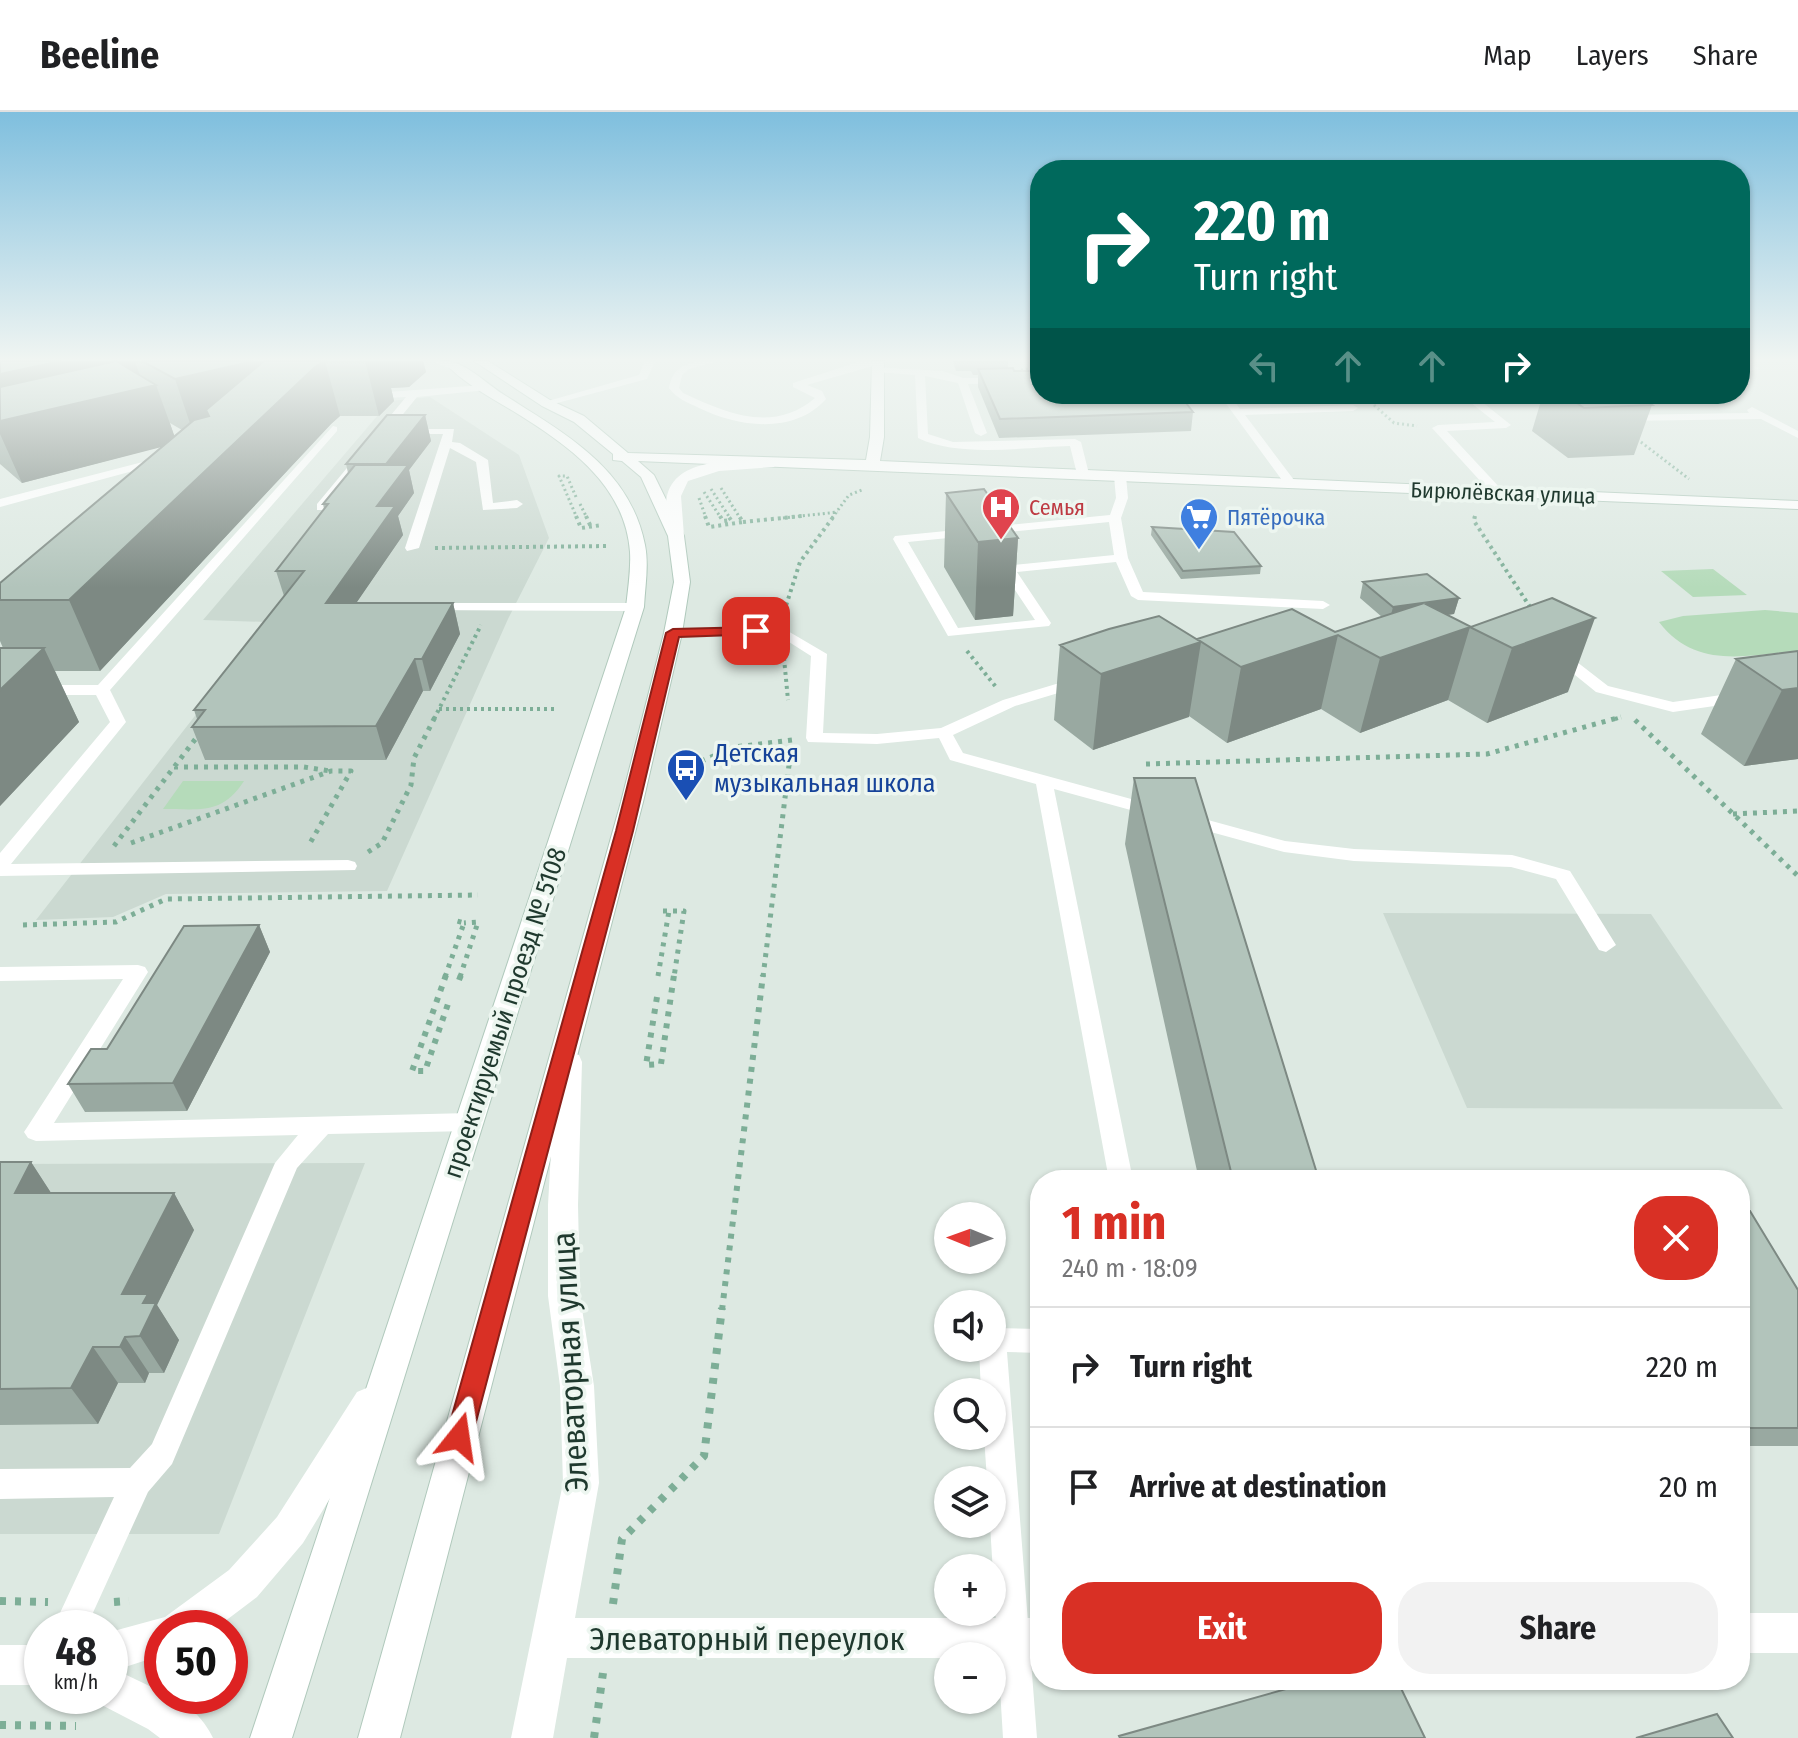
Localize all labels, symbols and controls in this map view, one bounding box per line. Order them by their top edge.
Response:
text: Beeline [40,32,159,78]
text: Map [1483,39,1532,72]
text: Layers [1576,39,1649,72]
text: Share [1693,39,1758,72]
text: 220 m [1194,188,1331,255]
icon: right [1062,192,1166,296]
text: Turn right [1194,256,1337,300]
icon: left [1242,344,1286,388]
icon: ahead [1326,344,1370,388]
icon: ahead [1410,344,1454,388]
icon: right [1494,344,1538,388]
street label: Бирюлёвская улица [1410,476,1596,510]
hospital icon: Семья [980,486,1022,541]
place label: Семья [1029,494,1085,521]
supermarket icon: Пятёрочка [1178,496,1220,551]
place label: Пятёрочка [1227,504,1325,531]
pin [722,597,790,665]
icon: arrive [734,609,778,653]
place label: Детская музыкальная школа [713,738,936,799]
bus stop icon: Детская музыкальная школа [665,747,707,802]
street label: проектируемый проезд № 5108 [437,844,573,1182]
text: 1 min [1062,1194,1167,1252]
button: close [1634,1196,1718,1280]
north arrow [934,1202,1006,1274]
map controls [934,1202,1006,1714]
street label: Элеваторная улица [544,1231,596,1493]
text: 240 m · 18:09 [1062,1253,1198,1284]
button: sound [934,1290,1006,1362]
icon: right [1062,1345,1106,1389]
text: Turn right [1130,1349,1252,1385]
text: 220 m [1646,1349,1718,1385]
button: search [934,1378,1006,1450]
position arrow [417,1395,501,1479]
icon: arrive [1062,1465,1106,1509]
button: layers [934,1466,1006,1538]
text: Arrive at destination [1130,1469,1387,1505]
text: 20 m [1659,1469,1718,1505]
button: + [934,1554,1006,1626]
button: Exit [1062,1582,1382,1674]
button: Share [1398,1582,1718,1674]
speed limit sign: 50 [144,1610,248,1714]
street label: Элеваторный переулок [589,1620,905,1658]
text: 48 [55,1628,97,1676]
button: − [934,1642,1006,1714]
text: km/h [54,1670,98,1694]

